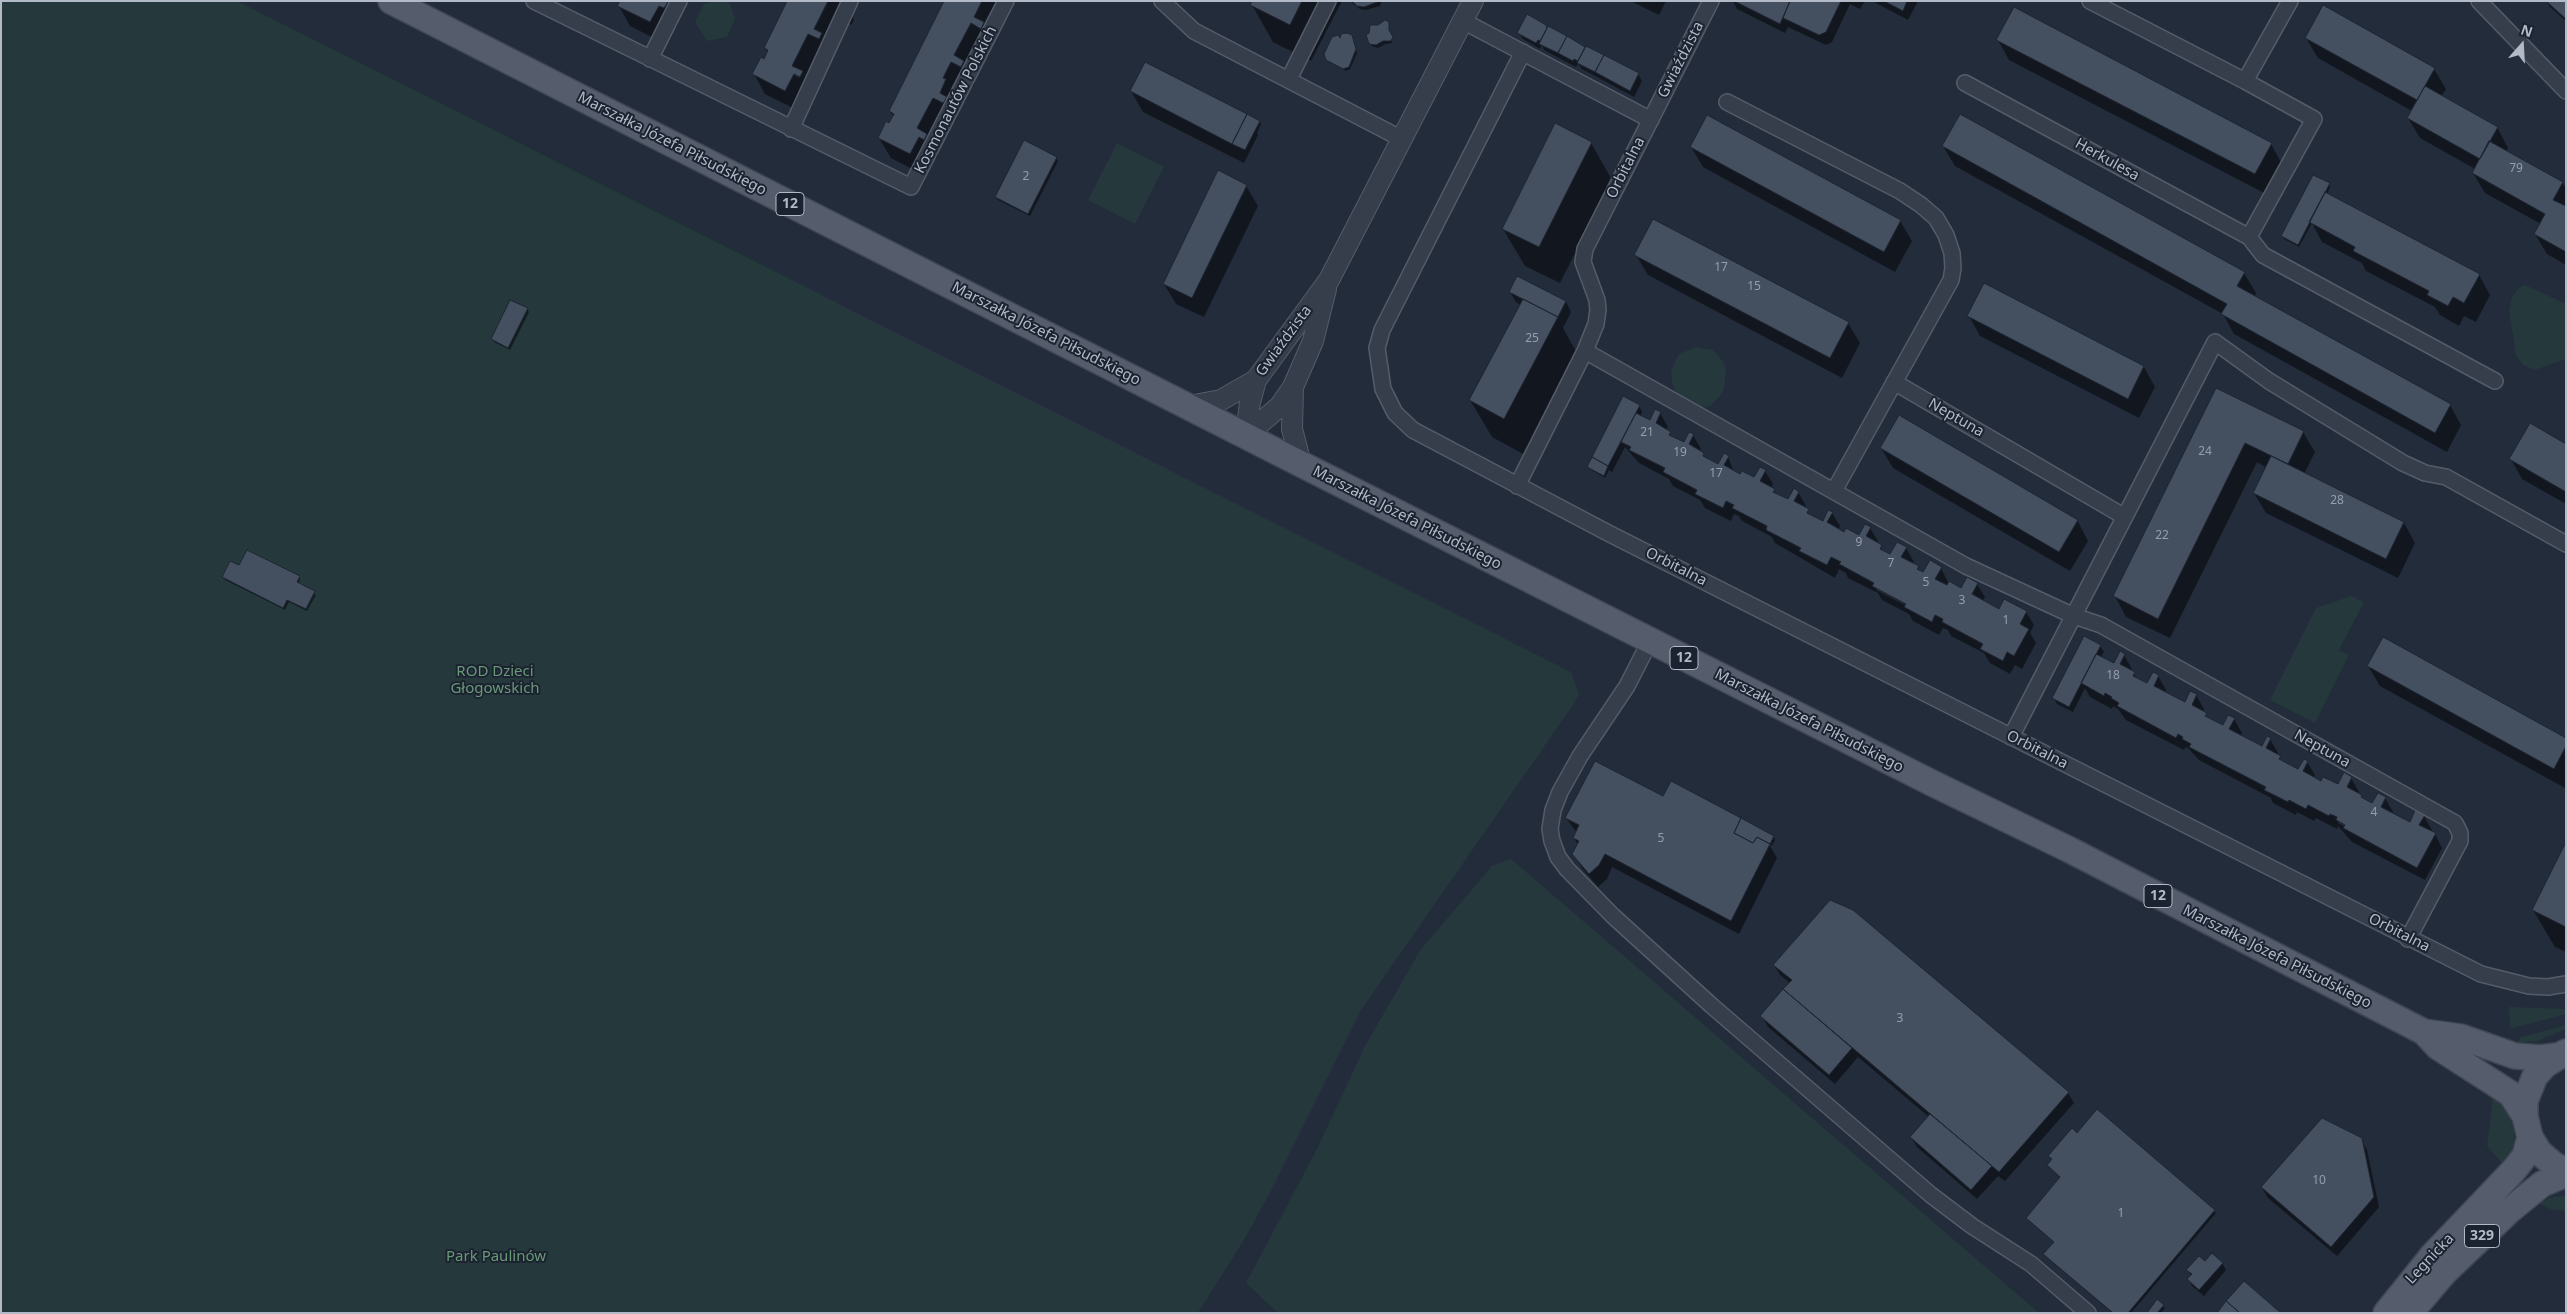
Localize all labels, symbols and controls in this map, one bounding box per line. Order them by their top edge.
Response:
street label: Gwiaździsta [1654,19,1708,101]
north arrow [2497,20,2547,70]
text: N [2519,20,2536,41]
street label: Kosmonautów Polskich [911,23,1001,177]
street label: Marszałka Józefa Piłsudskiego [575,88,769,200]
street label: Orbitalna [1603,134,1649,202]
street label: Herkulesa [2072,135,2142,185]
house number: 79 [2509,162,2523,176]
house number: 2 [1023,170,1029,184]
road number: 12 [776,192,804,215]
house number: 17 [1714,261,1728,275]
street label: Marszałka Józefa Piłsudskiego [949,278,1143,390]
house number: 15 [1747,280,1761,294]
street label: Gwiaździsta [1252,302,1316,380]
house number: 25 [1525,332,1539,346]
street label: Neptuna [1925,395,1987,441]
house number: 21 [1640,426,1654,440]
house number: 24 [2198,445,2212,459]
house number: 19 [1673,446,1687,460]
street label: Marszałka Józefa Piłsudskiego [1310,462,1504,574]
house number: 17 [1709,467,1723,481]
house number: 28 [2330,494,2344,508]
house number: 22 [2155,529,2169,543]
house number: 9 [1856,536,1862,550]
street label: Orbitalna [1642,544,1710,590]
house number: 7 [1888,557,1894,571]
house number: 5 [1923,576,1929,590]
house number: 3 [1959,594,1965,608]
house number: 1 [2003,614,2009,628]
road number: 12 [1670,646,1698,670]
park label: ROD Dzieci Głogowskich [450,663,540,698]
street label: Marszałka Józefa Piłsudskiego [1712,665,1906,777]
house number: 18 [2106,669,2120,683]
street label: Neptuna [2291,726,2353,772]
street label: Orbitalna [2003,727,2071,773]
house number: 4 [2371,806,2377,820]
house number: 5 [1658,832,1664,846]
road number: 12 [2144,884,2172,908]
street label: Marszałka Józefa Piłsudskiego [2180,901,2374,1013]
street label: Orbitalna [2365,910,2433,956]
house number: 3 [1897,1012,1903,1026]
house number: 10 [2312,1174,2326,1188]
house number: 1 [2118,1207,2124,1221]
road number: 329 [2464,1224,2500,1248]
street label: Legnicka [2402,1230,2458,1288]
park label: Park Paulinów [446,1248,546,1266]

